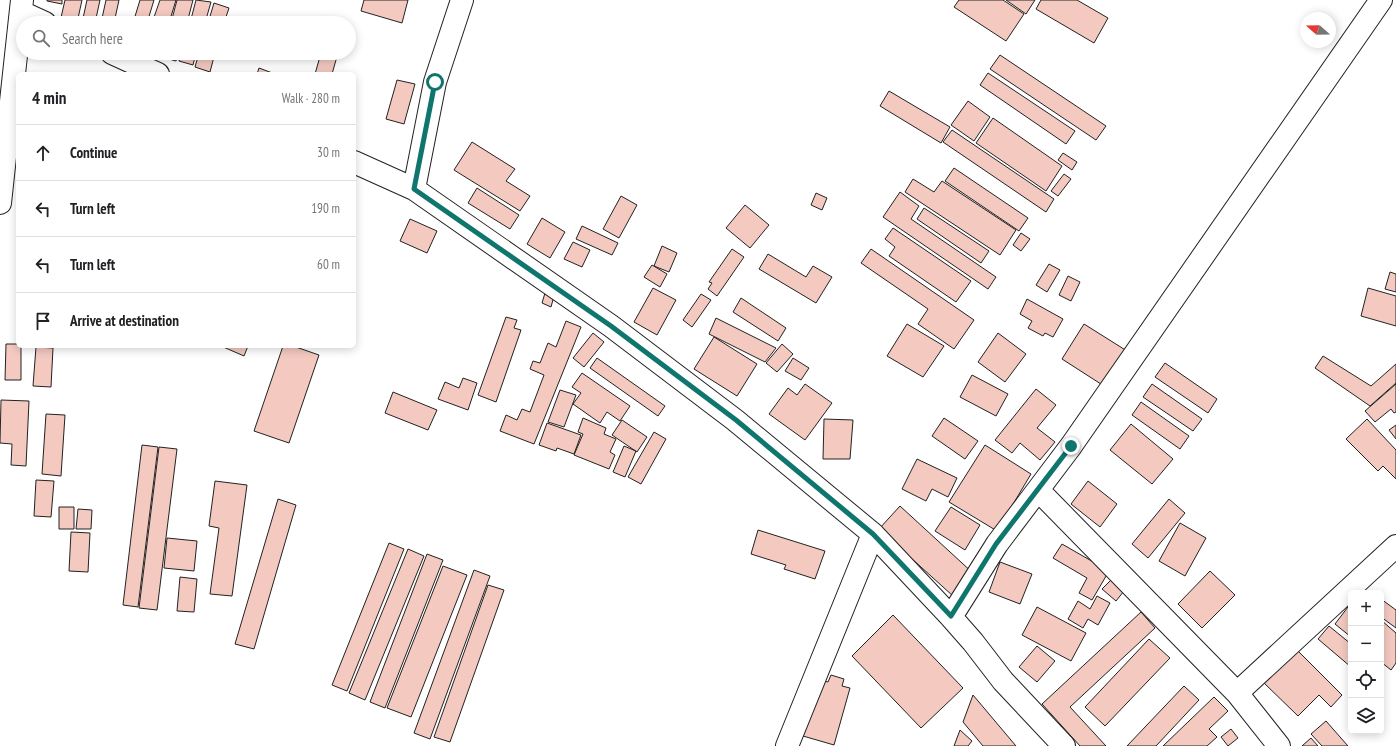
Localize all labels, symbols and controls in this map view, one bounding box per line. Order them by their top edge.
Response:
north arrow [1300,12,1336,48]
search box [16,16,356,60]
icon: search [30,27,52,49]
text: Search here [62,29,123,48]
route start [426,73,444,91]
text: 4 min [32,87,66,109]
text: Walk · 280 m [282,90,340,107]
icon: ahead [32,142,54,164]
text: Continue [70,143,117,162]
text: 30 m [317,144,340,161]
icon: left [32,198,54,220]
text: Turn left [70,199,115,218]
text: 190 m [311,200,340,217]
icon: left [32,254,54,276]
text: Turn left [70,255,115,274]
text: 60 m [317,256,340,273]
icon: arrive [32,310,54,332]
text: Arrive at destination [70,311,179,330]
route end [1062,437,1080,455]
map controls [1348,590,1384,734]
button: + [1348,590,1384,626]
button: − [1348,626,1384,662]
button: locate [1348,662,1384,698]
button: layers [1348,698,1384,734]

